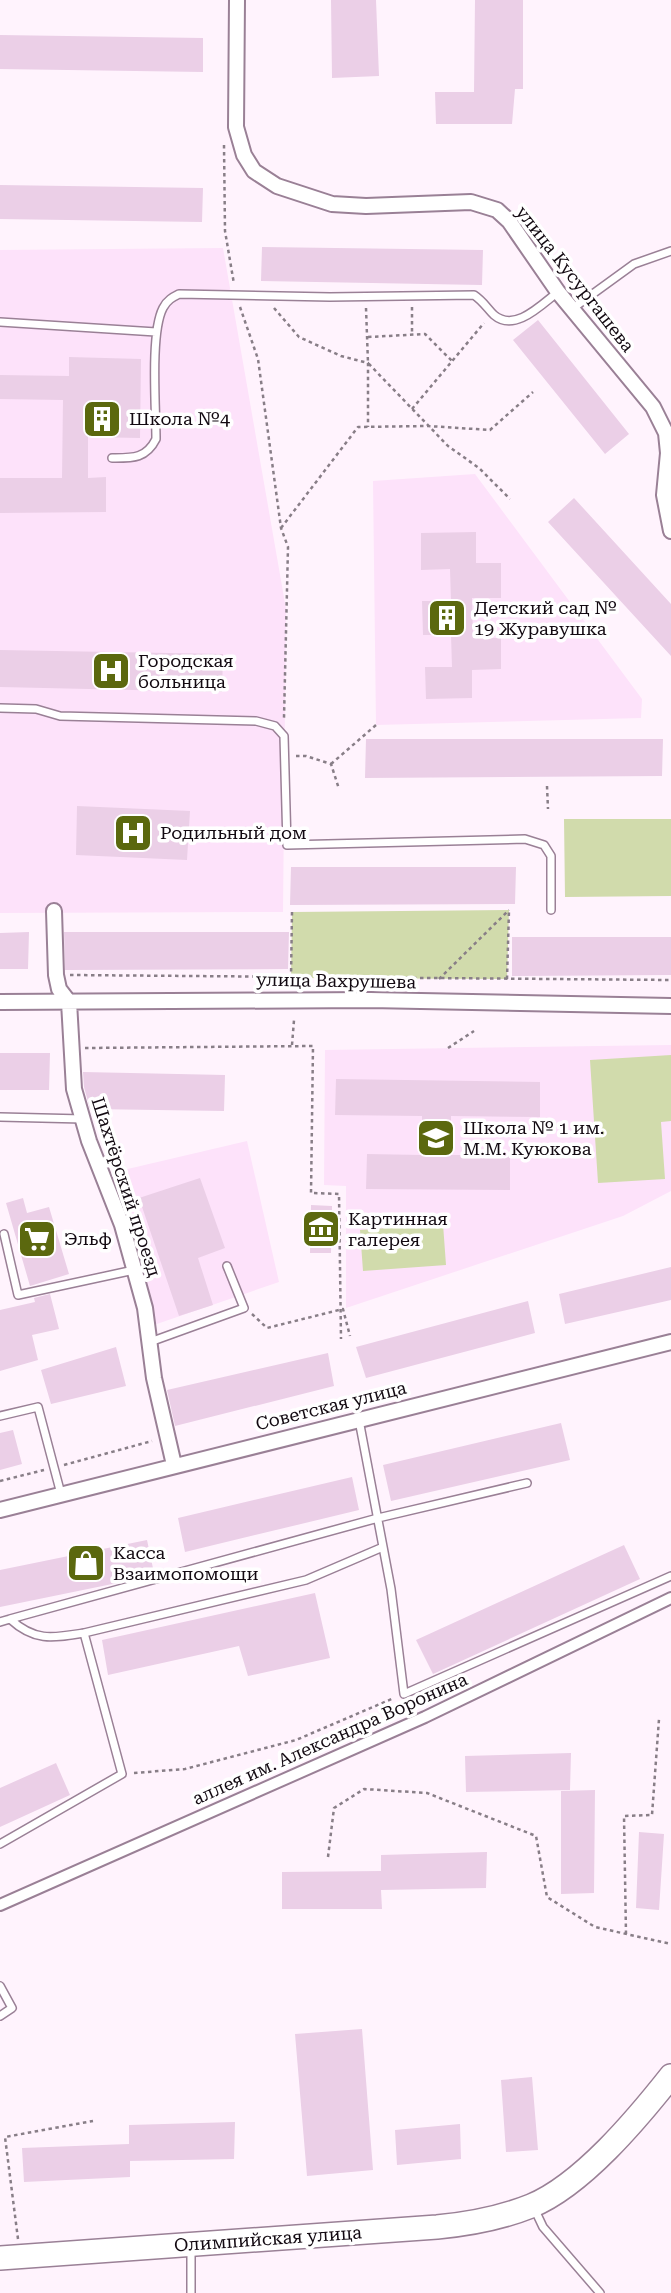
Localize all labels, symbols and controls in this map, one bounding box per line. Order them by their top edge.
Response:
street label: улица Кусургашева [512,202,639,356]
building icon: Школа №4 [81,398,123,440]
place label: Школа №4 [129,408,230,429]
building icon: Детский сад № 19 Журавушка [426,597,468,639]
place label: Детский сад № 19 Журавушка [474,597,617,639]
hospital icon: Городская больница [90,650,132,692]
place label: Городская больница [138,650,234,692]
hospital icon: Родильный дом [112,812,154,854]
place label: Родильный дом [160,822,307,843]
street label: улица Вахрушева [256,969,416,992]
street label: Шахтёрский проезд [88,1094,165,1279]
school or university icon: Школа № 1 им. М.М. Куюкова [415,1117,457,1159]
place label: Школа № 1 им. М.М. Куюкова [463,1117,604,1159]
museum icon: Картинная галерея [300,1208,342,1250]
place label: Картинная галерея [348,1208,448,1250]
supermarket icon: Эльф [16,1218,58,1260]
place label: Эльф [64,1228,112,1249]
street label: Советская улица [253,1377,409,1434]
shop icon: Касса Взаимопомощи [65,1542,107,1584]
place label: Касса Взаимопомощи [113,1542,258,1584]
street label: аллея им. Александра Воронина [189,1668,471,1809]
street label: Олимпийская улица [173,2221,363,2256]

